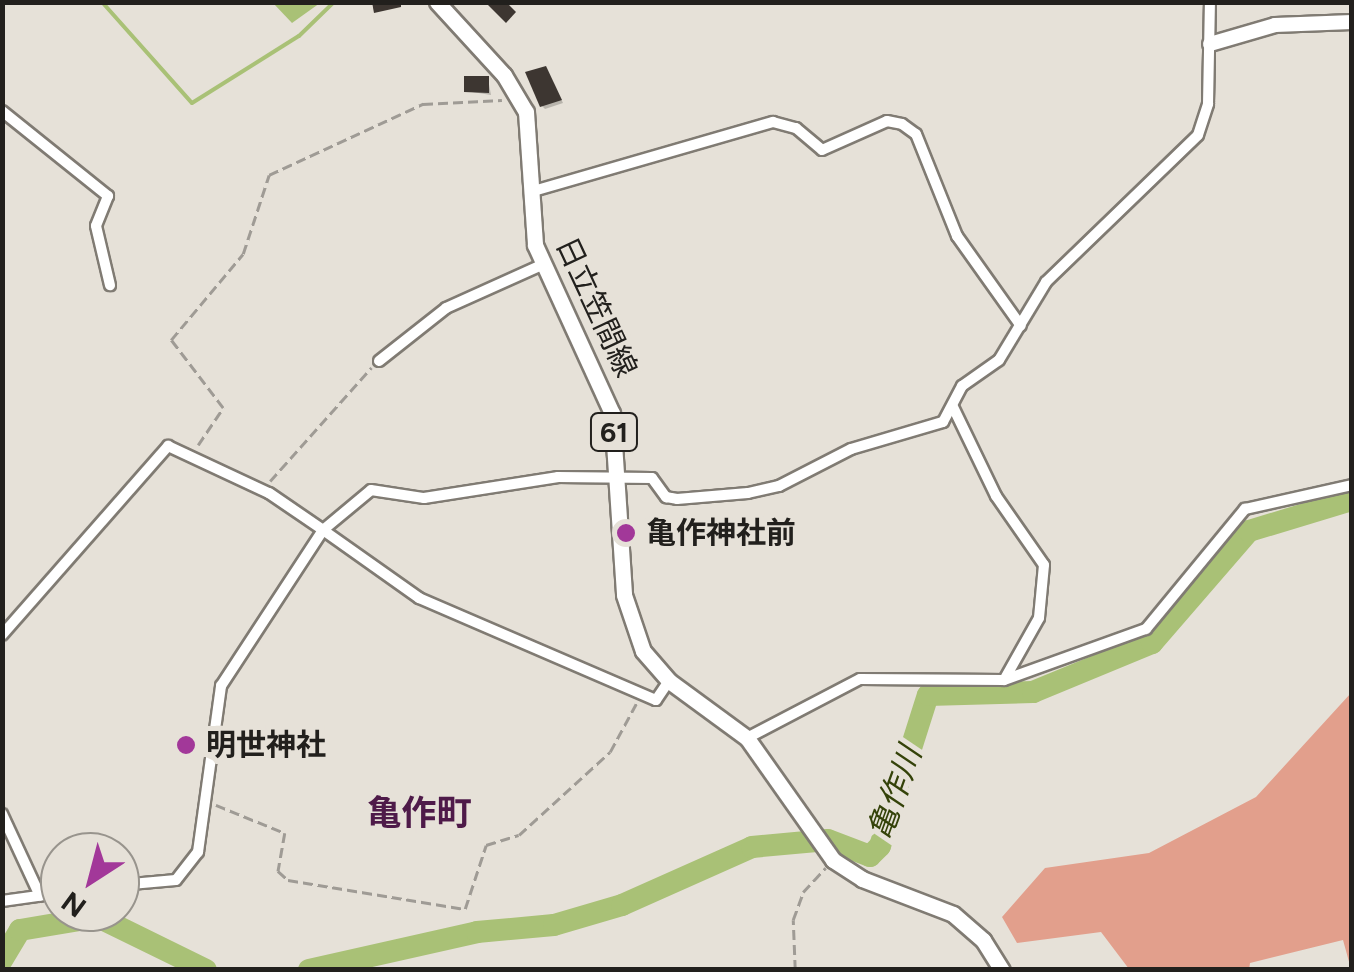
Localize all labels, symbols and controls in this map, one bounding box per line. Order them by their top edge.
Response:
street label: 日立笠間線 [548,231,644,383]
road number: 61 [589,409,639,455]
place label: 亀作神社前 [646,515,796,551]
marker: 亀作神社前 [615,522,637,544]
place label: 明世神社 [206,727,326,763]
marker: 明世神社 [175,734,197,756]
water label: 亀作川 [861,741,929,845]
district label: 亀作町 [367,792,471,834]
north arrow [40,832,140,932]
text: N [55,885,92,925]

